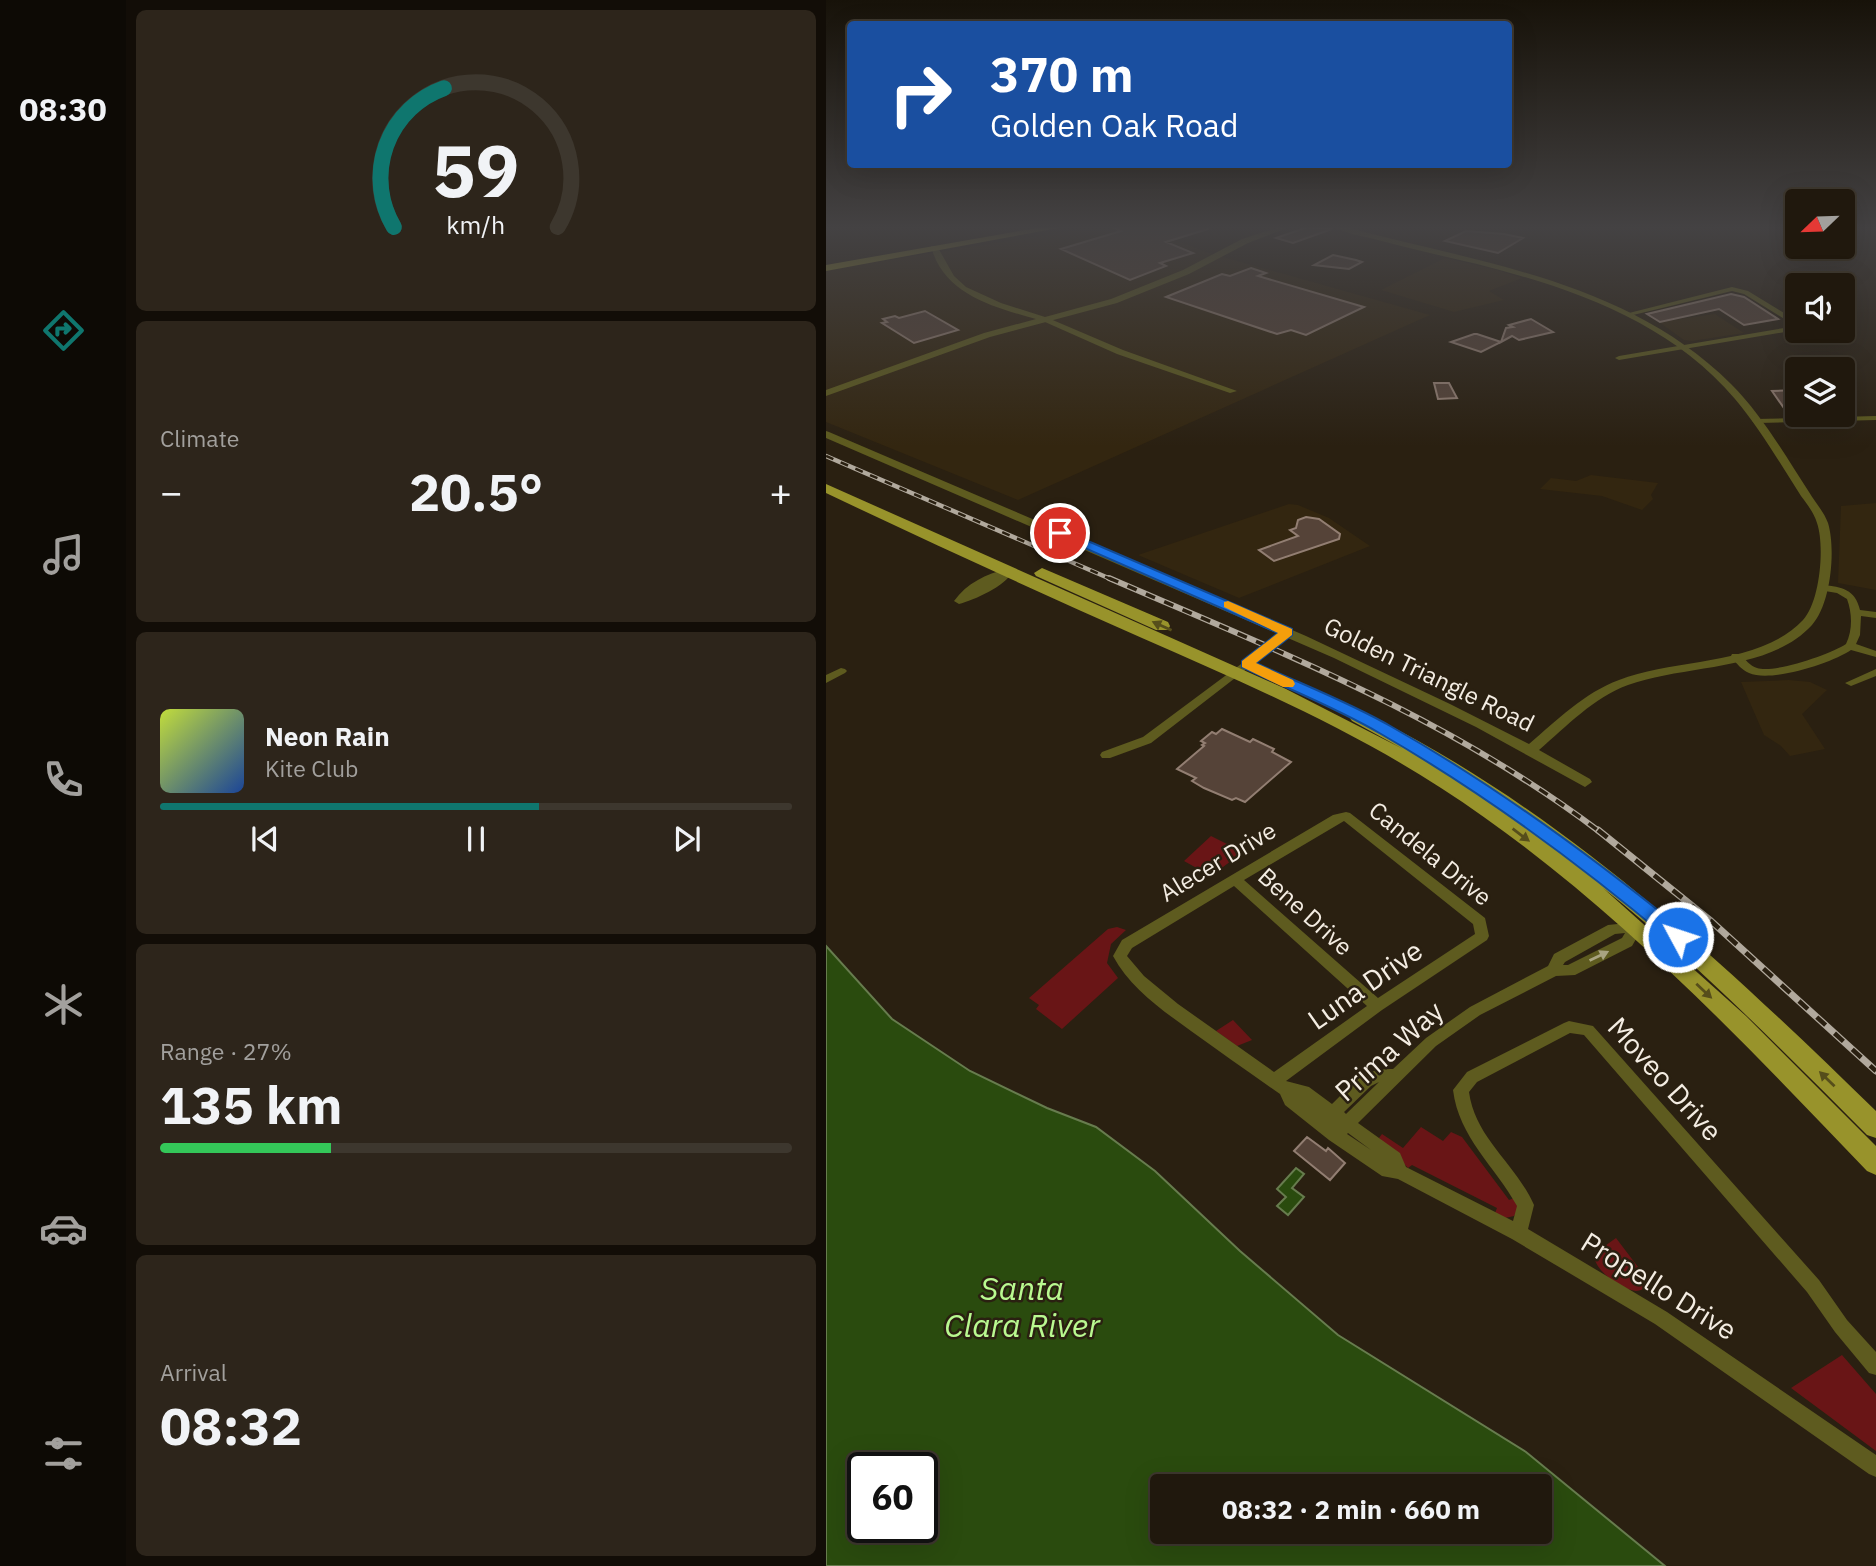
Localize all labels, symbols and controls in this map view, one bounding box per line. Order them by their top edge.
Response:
text: 370 m [990,42,1134,105]
icon: right [875,49,966,140]
text: 08:30 [19,88,107,130]
text: Golden Oak Road [990,104,1238,146]
text: 59 [432,122,520,217]
north arrow [1785,189,1855,259]
map controls [1785,189,1855,427]
text: km/h [447,207,505,240]
button: sound [1785,273,1855,343]
icon: directions [39,306,88,355]
button: layers [1785,357,1855,427]
text: Climate [160,423,239,453]
text: 20.5° [409,458,543,525]
text: − [160,467,183,516]
text: + [769,467,792,516]
pin [1030,503,1090,563]
icon: arrive [1041,514,1079,552]
icon: music [39,530,88,579]
street label: Golden Triangle Road [1319,609,1540,739]
one-way arrow [1152,620,1172,632]
text: Neon Rain [265,719,390,753]
text: Kite Club [265,753,358,783]
icon: phone [39,755,88,804]
street label: Candela Drive [1363,794,1499,913]
street label: Alecer Drive [1153,814,1282,908]
icon: previous [246,820,284,858]
icon: pause [457,820,495,858]
icon: next [668,820,706,858]
one-way arrow [1512,828,1530,842]
street label: Bene Drive [1251,860,1360,962]
position arrow [1641,900,1715,974]
street label: Luna Drive [1300,932,1429,1038]
one-way arrow [1589,951,1609,962]
icon: climate [39,980,88,1029]
one-way arrow [1695,982,1712,998]
street label: Prima Way [1327,992,1451,1109]
street label: Moveo Drive [1600,1009,1731,1148]
text: Range · 27% [160,1036,292,1066]
one-way arrow [1819,1070,1836,1087]
text: 135 km [160,1071,342,1138]
icon: car [39,1204,88,1253]
street label: Propello Drive [1575,1223,1744,1348]
water label: Santa Clara River [944,1267,1101,1346]
text: Arrival [160,1357,227,1387]
text: 08:32 [160,1392,302,1459]
icon: filters [39,1429,88,1478]
speed limit sign: 60 [847,1452,938,1543]
text: 08:32 · 2 min · 660 m [1222,1492,1480,1526]

